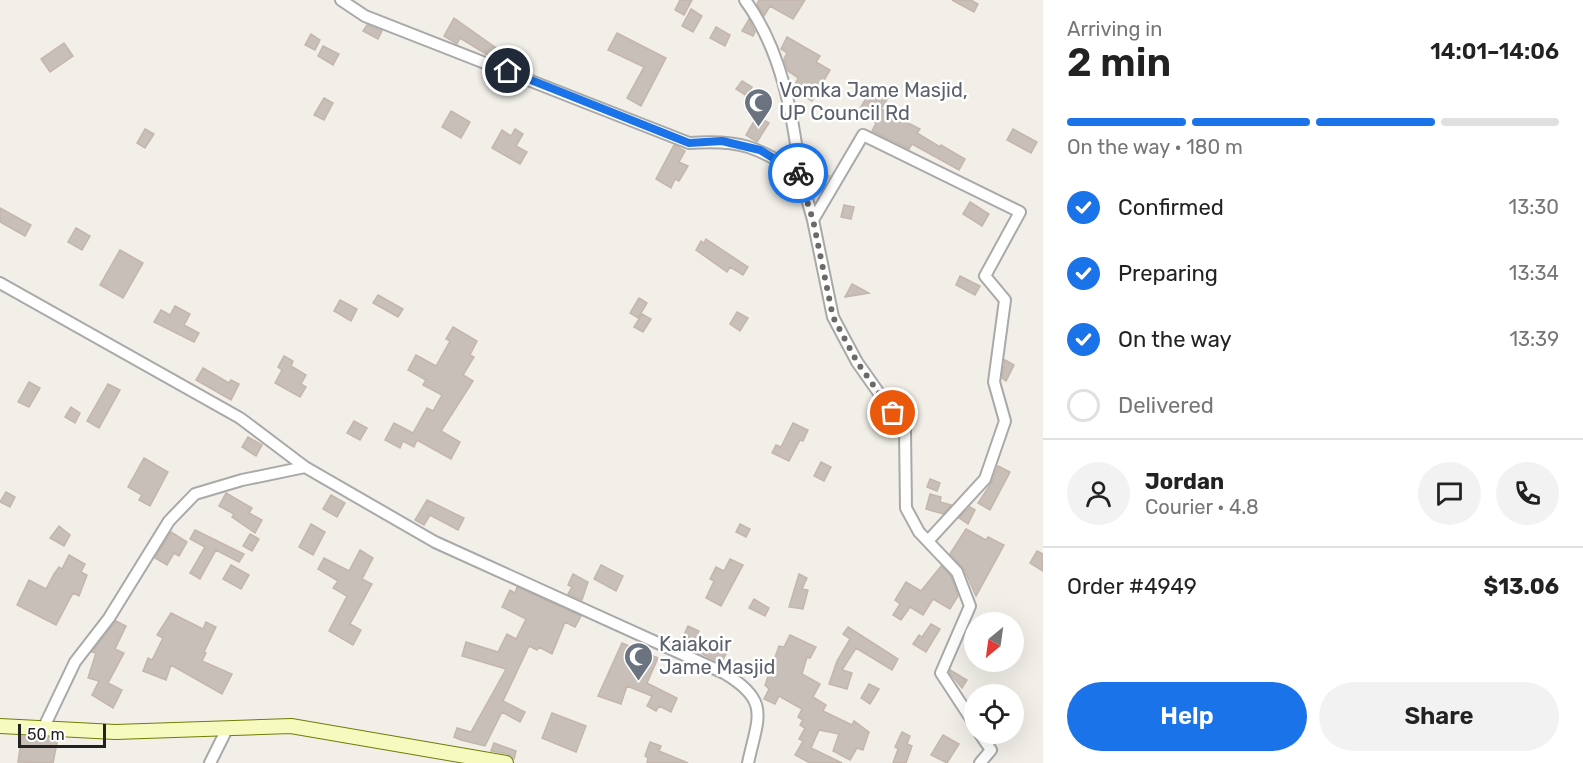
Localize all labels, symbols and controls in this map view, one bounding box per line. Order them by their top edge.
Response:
text: Arriving in [1067,17,1162,41]
text: 14:01–14:06 [1430,38,1559,65]
text: 2 min [1067,40,1171,86]
pin [482,45,533,96]
icon: home [491,54,524,87]
place label: Vomka Jame Masjid, UP Council Rd [779,78,968,125]
mosque icon: Vomka Jame Masjid, UP Council Rd [742,86,774,128]
text: On the way · 180 m [1067,135,1243,159]
courier [768,143,828,203]
icon: bike [782,157,815,190]
icon: check [1067,191,1100,224]
text: Confirmed [1118,194,1224,221]
text: 13:30 [1509,195,1559,219]
icon: check [1067,257,1100,290]
text: Preparing [1118,260,1218,287]
text: 13:34 [1509,261,1559,285]
icon: check [1067,323,1100,356]
text: On the way [1118,326,1232,353]
text: 13:39 [1509,327,1559,351]
pin [867,387,918,438]
text: Delivered [1118,392,1214,419]
icon: bag [876,396,909,429]
button: person [1067,462,1130,525]
button: chat [1418,462,1481,525]
button: phone [1496,462,1559,525]
text: Jordan [1145,468,1224,495]
text: Courier · 4.8 [1145,495,1259,519]
text: Order #4949 [1067,573,1197,600]
text: $13.06 [1483,573,1559,600]
north arrow [964,612,1024,672]
map controls [964,612,1024,744]
place label: Kaiakoir Jame Masjid [659,632,775,679]
mosque icon: Kaiakoir Jame Masjid [622,640,654,682]
button: Help [1067,682,1307,751]
button: Share [1319,682,1559,751]
button: locate [964,684,1024,744]
scale bar [18,721,106,748]
text: 50 m [27,725,65,744]

